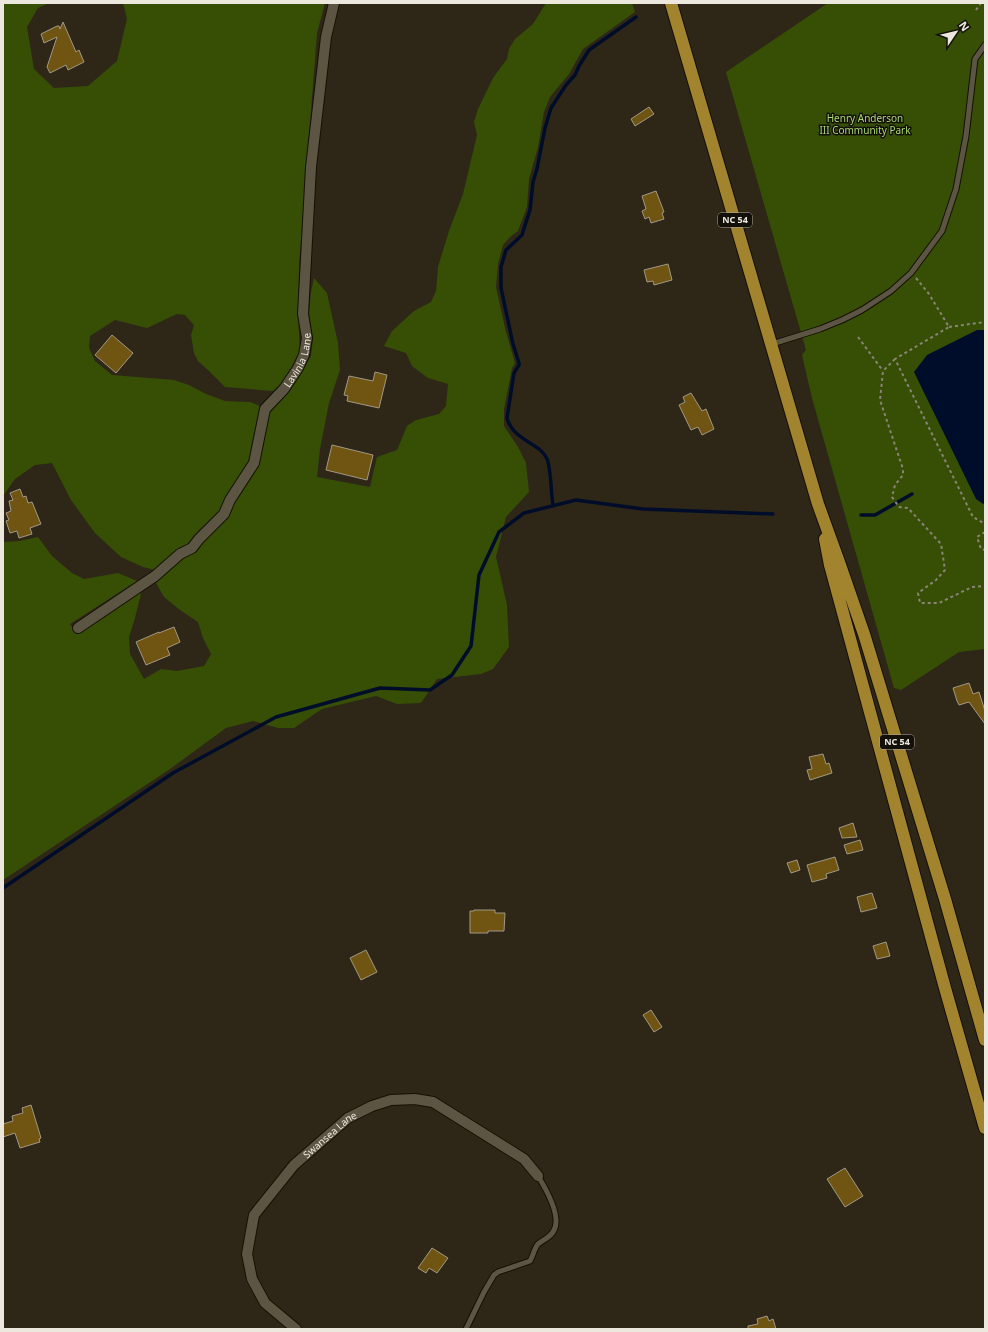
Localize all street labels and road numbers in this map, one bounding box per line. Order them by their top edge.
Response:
road number: NC 54 [718,213,752,227]
street label: Lavinia Lane [280,332,314,390]
road number: NC 54 [880,735,914,749]
street label: Swansea Lane [300,1108,359,1161]

